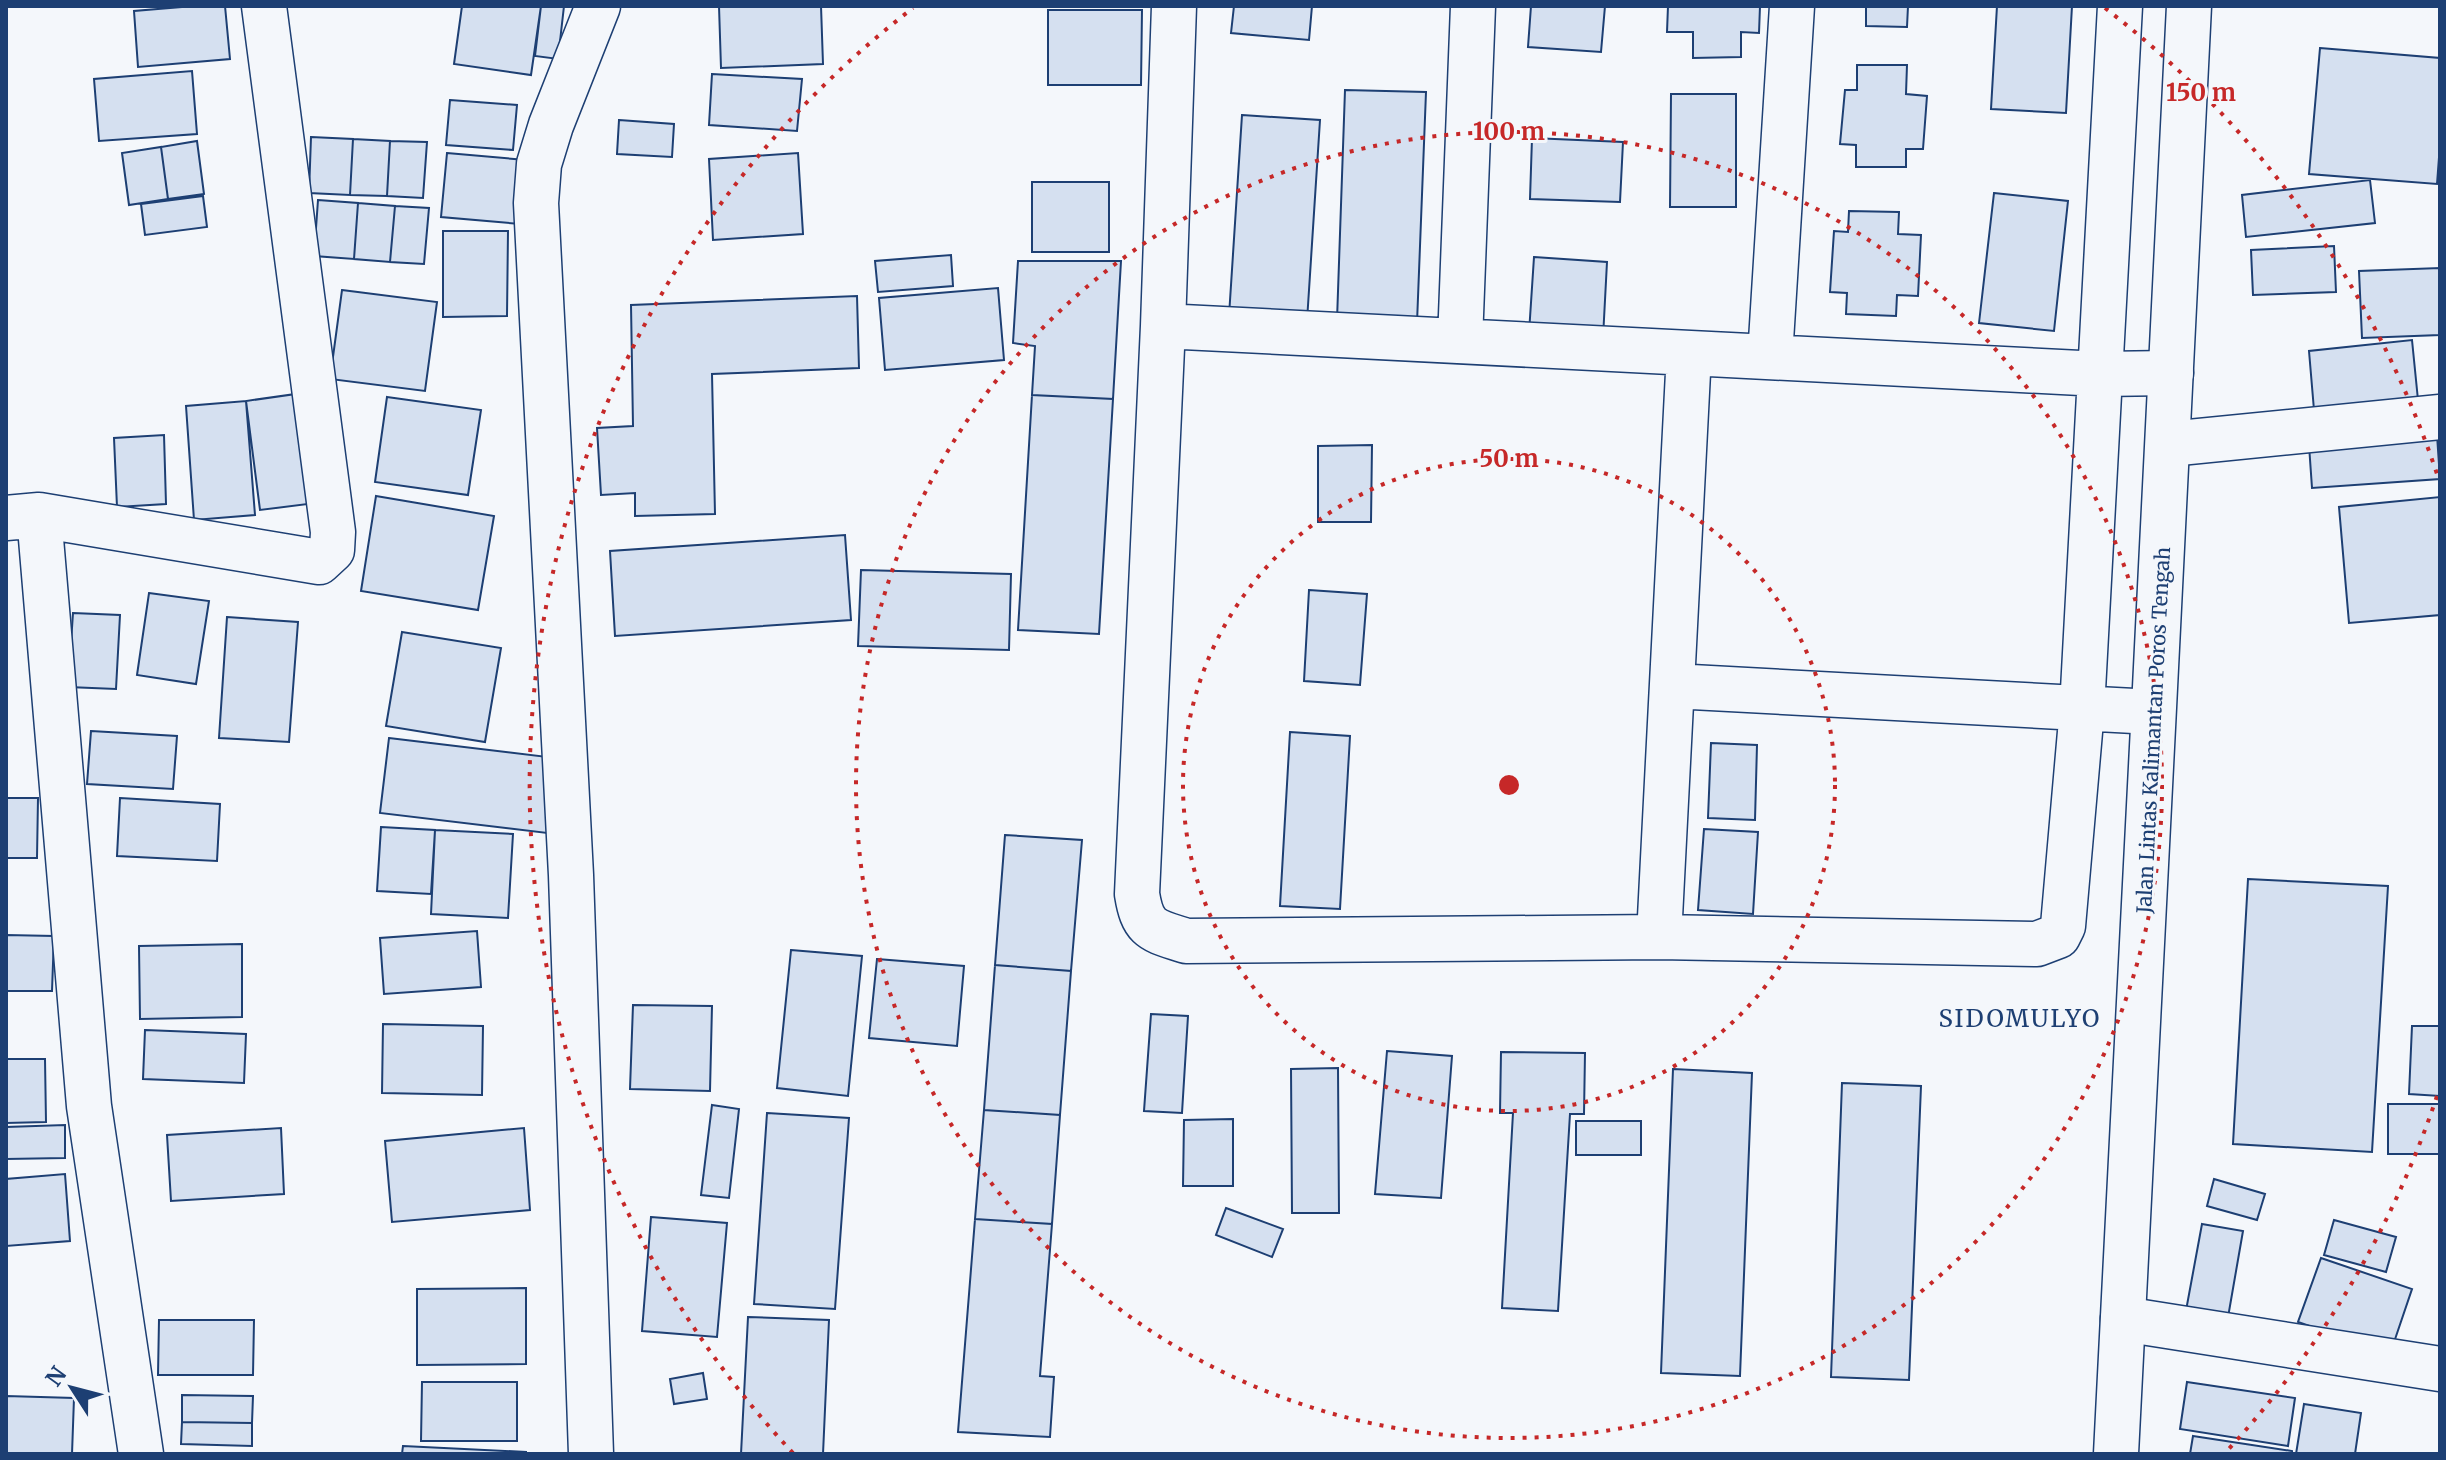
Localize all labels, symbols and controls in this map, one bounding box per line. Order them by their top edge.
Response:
text: 150 m [2166,77,2236,108]
text: 100 m [1473,116,1545,147]
text: 50 m [1479,443,1539,474]
street label: Jalan Lintas Kalimantan Poros Tengah [2131,546,2175,915]
centre of rings [1495,771,1523,799]
district label: SIDOMULYO [1939,1003,2101,1034]
north arrow [32,1348,112,1428]
text: N [39,1360,73,1392]

